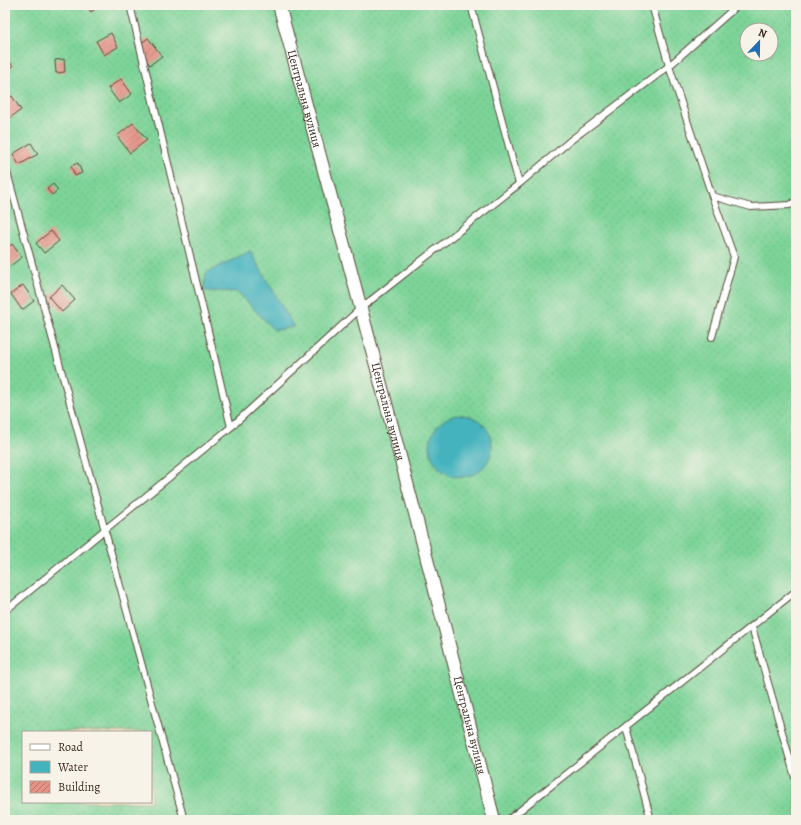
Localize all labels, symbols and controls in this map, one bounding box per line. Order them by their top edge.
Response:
north arrow [739,22,779,62]
text: N [756,25,769,42]
street label: Центральна вулиця [284,48,325,150]
street label: Центральна вулиця [368,361,409,463]
street label: Центральна вулиця [450,674,490,776]
legend [22,731,152,803]
text: Road [58,739,84,755]
text: Water [57,759,88,775]
text: Building [58,779,100,795]

